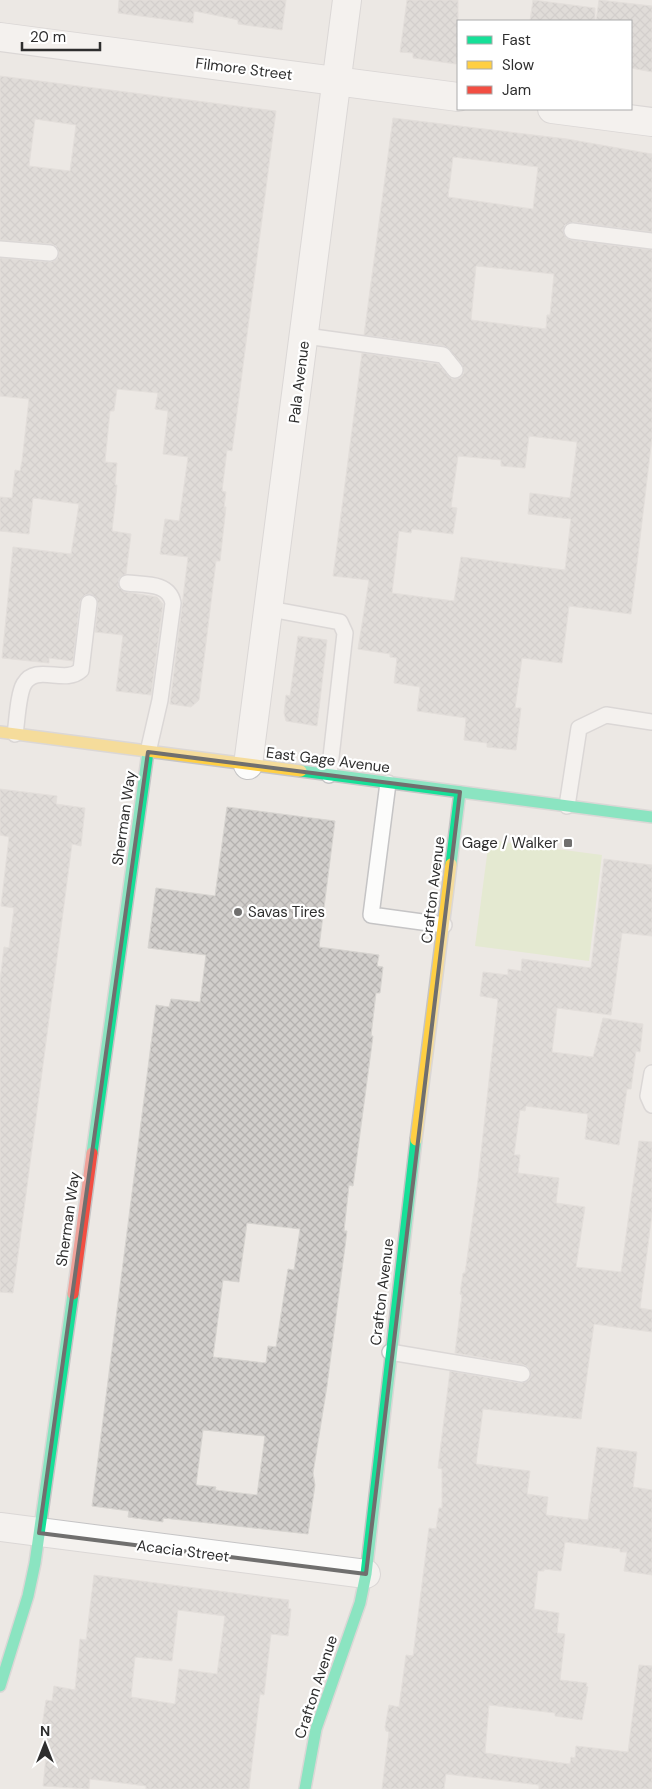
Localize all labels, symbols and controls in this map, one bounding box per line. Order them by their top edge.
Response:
scale bar [22,20,100,52]
legend [457,20,632,110]
text: 20 m [30,27,66,47]
text: Fast [502,30,531,50]
street label: Filmore Street [194,53,294,85]
text: Slow [502,55,535,75]
text: Jam [502,80,531,100]
street label: Pala Avenue [284,340,314,424]
street label: East Gage Avenue [265,742,391,778]
street label: Sherman Way [107,769,141,867]
place label: Gage / Walker [462,833,558,853]
street label: Crafton Avenue [417,835,449,945]
marker: Gage / Walker [562,837,574,849]
place label: Savas Tires [248,902,325,922]
marker: Savas Tires [232,906,244,918]
street label: Sherman Way [51,1170,85,1268]
street label: Crafton Avenue [366,1237,398,1347]
street label: Acacia Street [136,1535,231,1567]
street label: Crafton Avenue [290,1633,342,1741]
north arrow [20,1719,70,1769]
text: N [40,1722,50,1740]

